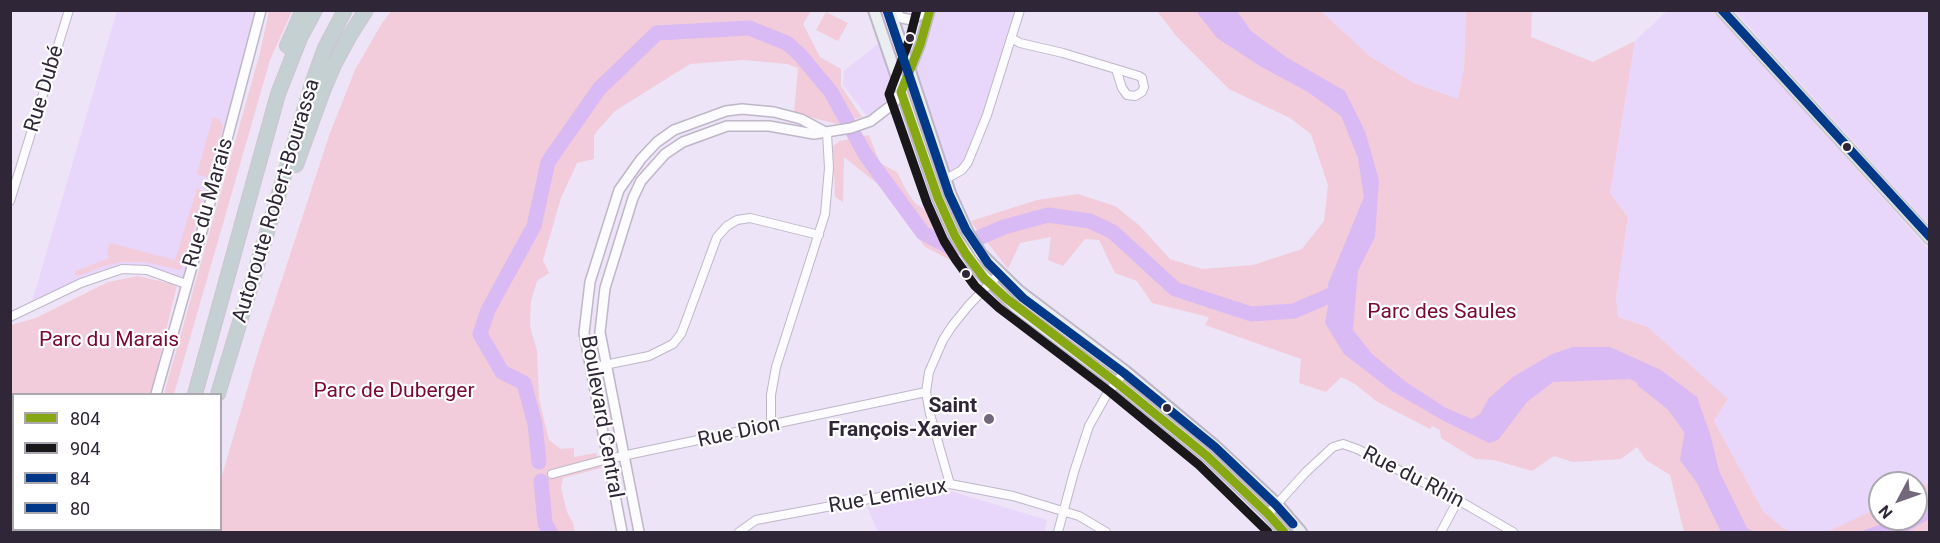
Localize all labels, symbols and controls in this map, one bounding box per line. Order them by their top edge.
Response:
unlabelled marker [904,32,916,44]
street label: Rue Dubé [20,43,70,135]
street label: Autoroute Robert-Bourassa [228,76,326,326]
street label: Rue du Marais [179,135,239,271]
unlabelled marker [1841,141,1853,153]
unlabelled marker [960,268,972,280]
park label: Parc des Saules [1367,300,1517,326]
park label: Parc du Marais [39,328,179,354]
street label: Boulevard Central [574,334,628,500]
park label: Parc de Duberger [313,379,475,405]
legend [12,393,222,531]
place label: Saint François-Xavier [828,394,977,444]
unlabelled marker [1161,402,1173,414]
text: 804 [70,408,100,429]
street label: Rue Dion [696,412,782,454]
marker: Saint François-Xavier [982,412,996,426]
text: 904 [70,438,100,459]
street label: Rue du Rhin [1358,442,1468,514]
text: 84 [70,468,90,489]
north arrow [1868,471,1928,531]
street label: Rue Lemieux [827,474,949,520]
text: 80 [70,498,90,519]
text: N [1875,501,1896,522]

